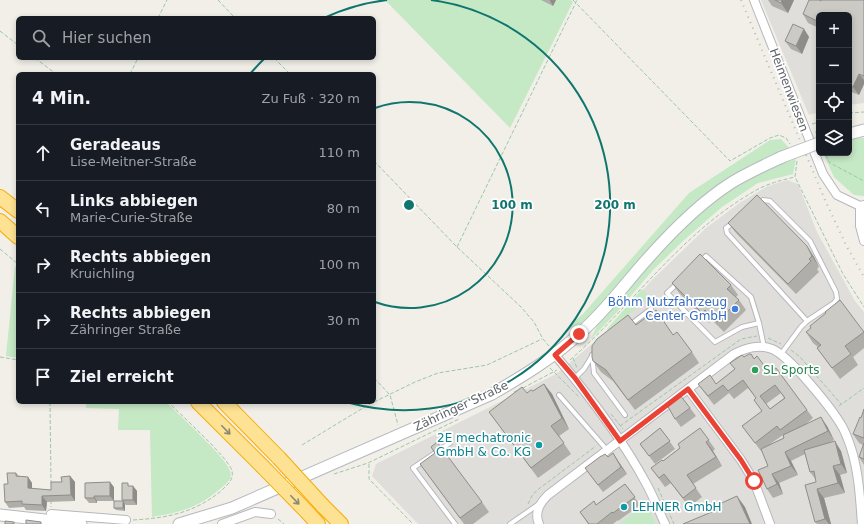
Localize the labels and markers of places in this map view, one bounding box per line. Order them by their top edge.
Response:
centre of rings [402,198,416,212]
place label: Böhm Nutzfahrzeug Center GmbH [608,295,727,323]
marker: Böhm Nutzfahrzeug Center GmbH [730,304,740,314]
place label: SL Sports [763,363,820,377]
marker: SL Sports [750,365,760,375]
place label: 2E mechatronic GmbH & Co. KG [436,431,531,459]
marker: 2E mechatronic GmbH & Co. KG [534,440,544,450]
place label: LEHNER GmbH [632,500,722,514]
marker: LEHNER GmbH [619,502,629,512]

